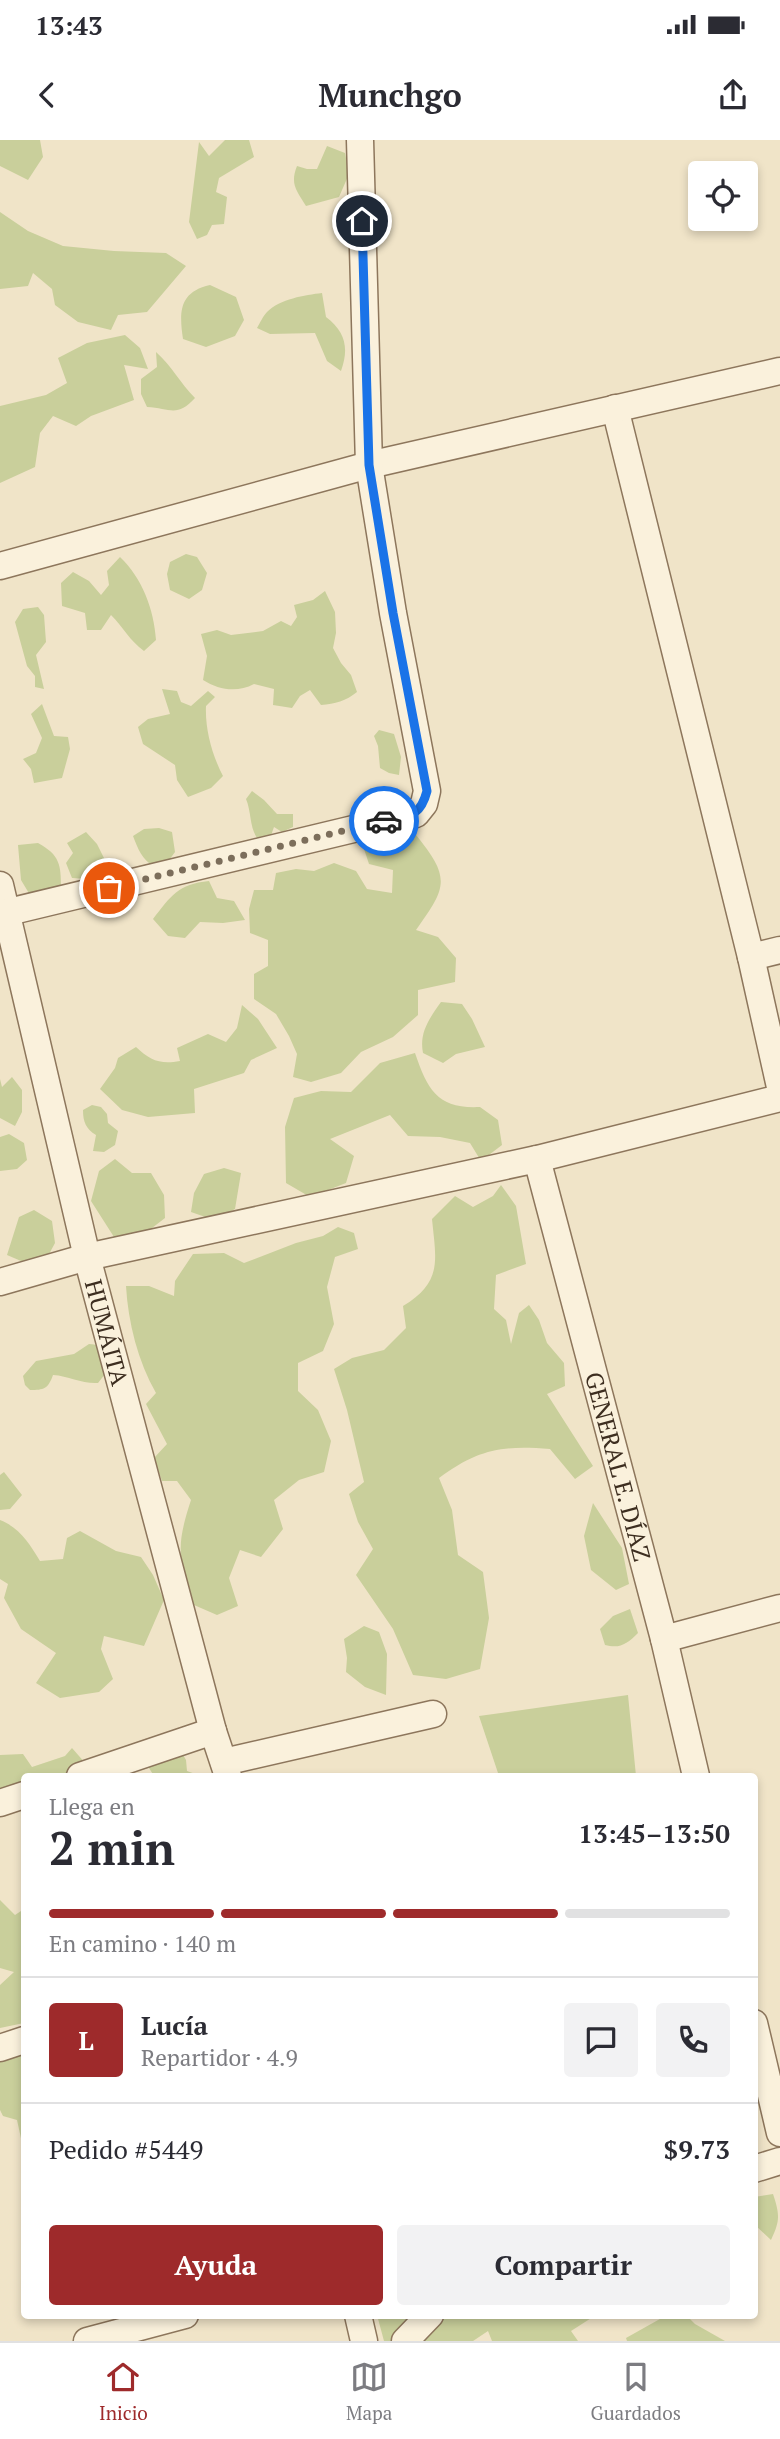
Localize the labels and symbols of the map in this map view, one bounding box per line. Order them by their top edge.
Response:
pin [332,191,392,251]
courier [349,786,419,856]
pin [79,858,139,918]
street label: HUMÁITA [78,1276,137,1390]
street label: GENERAL E. DÍAZ [578,1368,659,1564]

